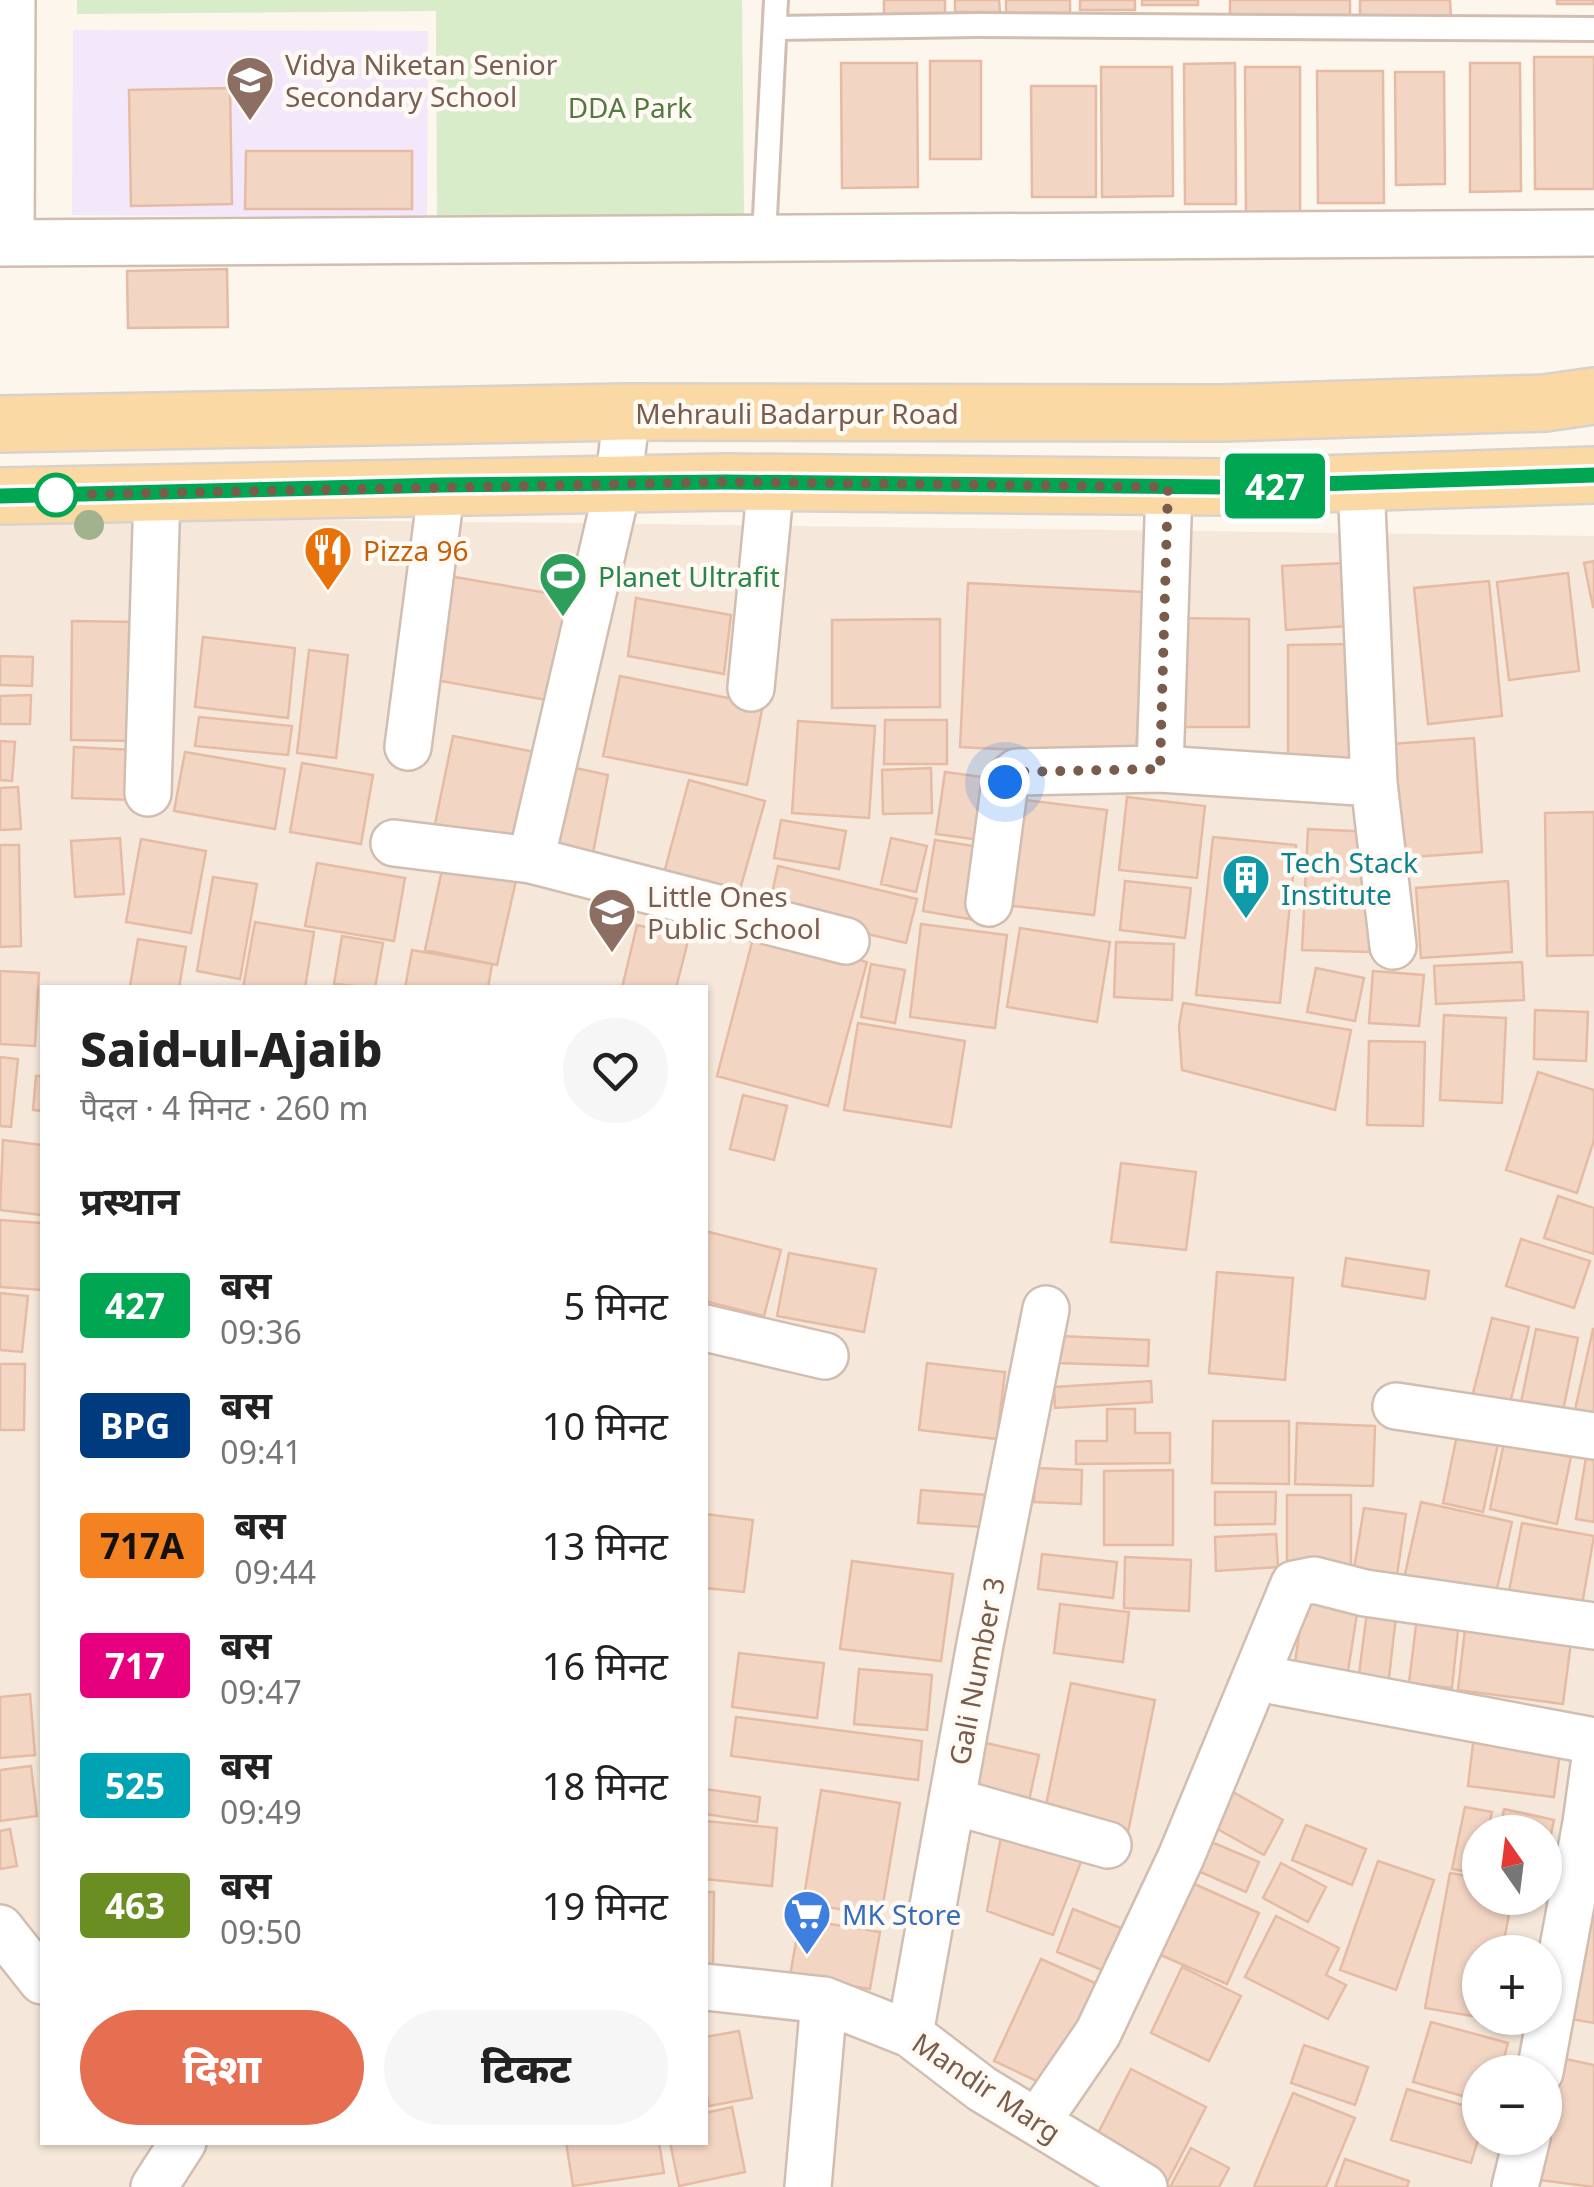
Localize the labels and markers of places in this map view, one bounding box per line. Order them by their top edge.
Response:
place label: Vidya Niketan Senior Secondary School [285,45,558,115]
school or university icon: Vidya Niketan Senior Secondary School [224,54,276,122]
unlabelled marker [35,474,77,516]
restaurant icon: Pizza 96 [302,524,354,592]
place label: Pizza 96 [363,531,469,569]
sports icon: Planet Ultrafit [537,550,589,618]
place label: Planet Ultrafit [598,557,780,595]
place label: Tech Stack Institute [1281,843,1418,913]
building icon: Tech Stack Institute [1220,852,1272,920]
place label: Little Ones Public School [647,877,821,947]
school or university icon: Little Ones Public School [586,886,638,954]
supermarket icon: MK Store [781,1888,833,1956]
place label: MK Store [842,1895,961,1933]

